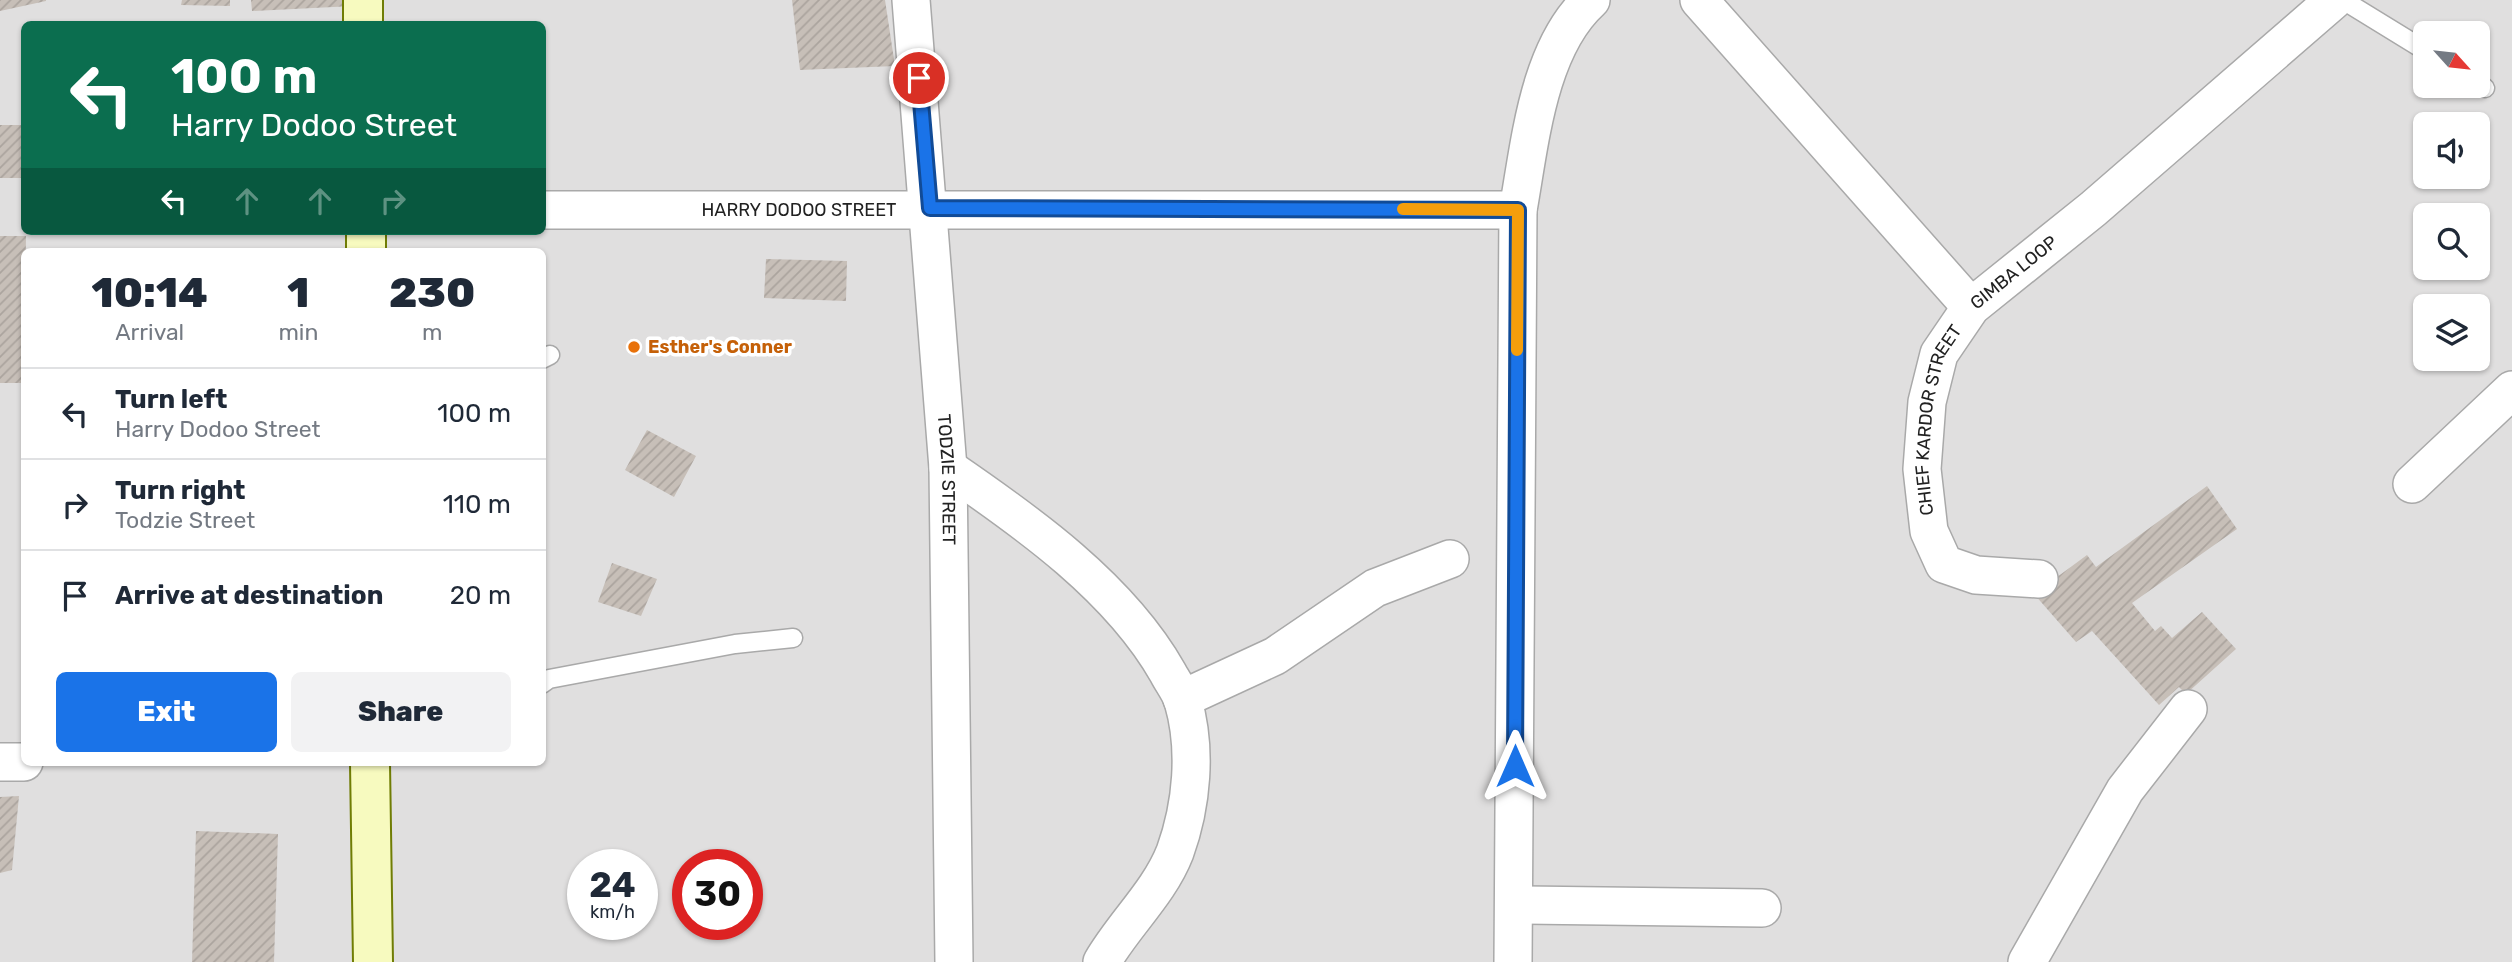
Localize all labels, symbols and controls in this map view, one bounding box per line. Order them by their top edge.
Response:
north arrow [2413,21,2490,98]
map controls [2413,21,2490,371]
text: 100 m [171,47,317,105]
pin [889,48,949,108]
icon: left [56,49,147,140]
icon: arrive [900,59,938,97]
text: Harry Dodoo Street [171,106,457,144]
button: sound [2413,112,2490,189]
icon: left [155,182,193,220]
icon: ahead [228,182,266,220]
icon: ahead [301,182,339,220]
icon: right [374,182,412,220]
street label: HARRY DODOO STREET [702,199,897,221]
button: search [2413,203,2490,280]
street label: GIMBA LOOP [1966,231,2062,314]
text: 10:14 [92,268,208,318]
text: 1 [287,268,309,318]
text: 230 [389,268,475,318]
button: layers [2413,294,2490,371]
text: Arrival [115,318,184,346]
text: min [278,318,318,346]
text: m [422,318,442,346]
street label: CHIEF KARDOR STREET [1911,321,1967,517]
place label: Esther's Conner [648,336,792,358]
marker: Esther's Conner [626,339,642,355]
text: Turn left [115,384,227,415]
icon: left [56,395,94,433]
text: 100 m [437,398,511,429]
street label: TODZIE STREET [933,413,960,545]
text: Harry Dodoo Street [115,415,321,443]
text: Turn right [115,475,245,506]
icon: right [56,486,94,524]
text: 110 m [443,489,511,520]
text: Todzie Street [115,506,255,534]
icon: arrive [56,577,94,615]
text: Arrive at destination [115,580,383,611]
text: 20 m [450,580,511,611]
button: Exit [56,672,277,752]
button: Share [291,672,511,752]
position arrow [1478,729,1552,803]
speed limit sign: 30 [672,849,763,940]
text: 24 [589,864,636,906]
text: km/h [590,901,635,923]

